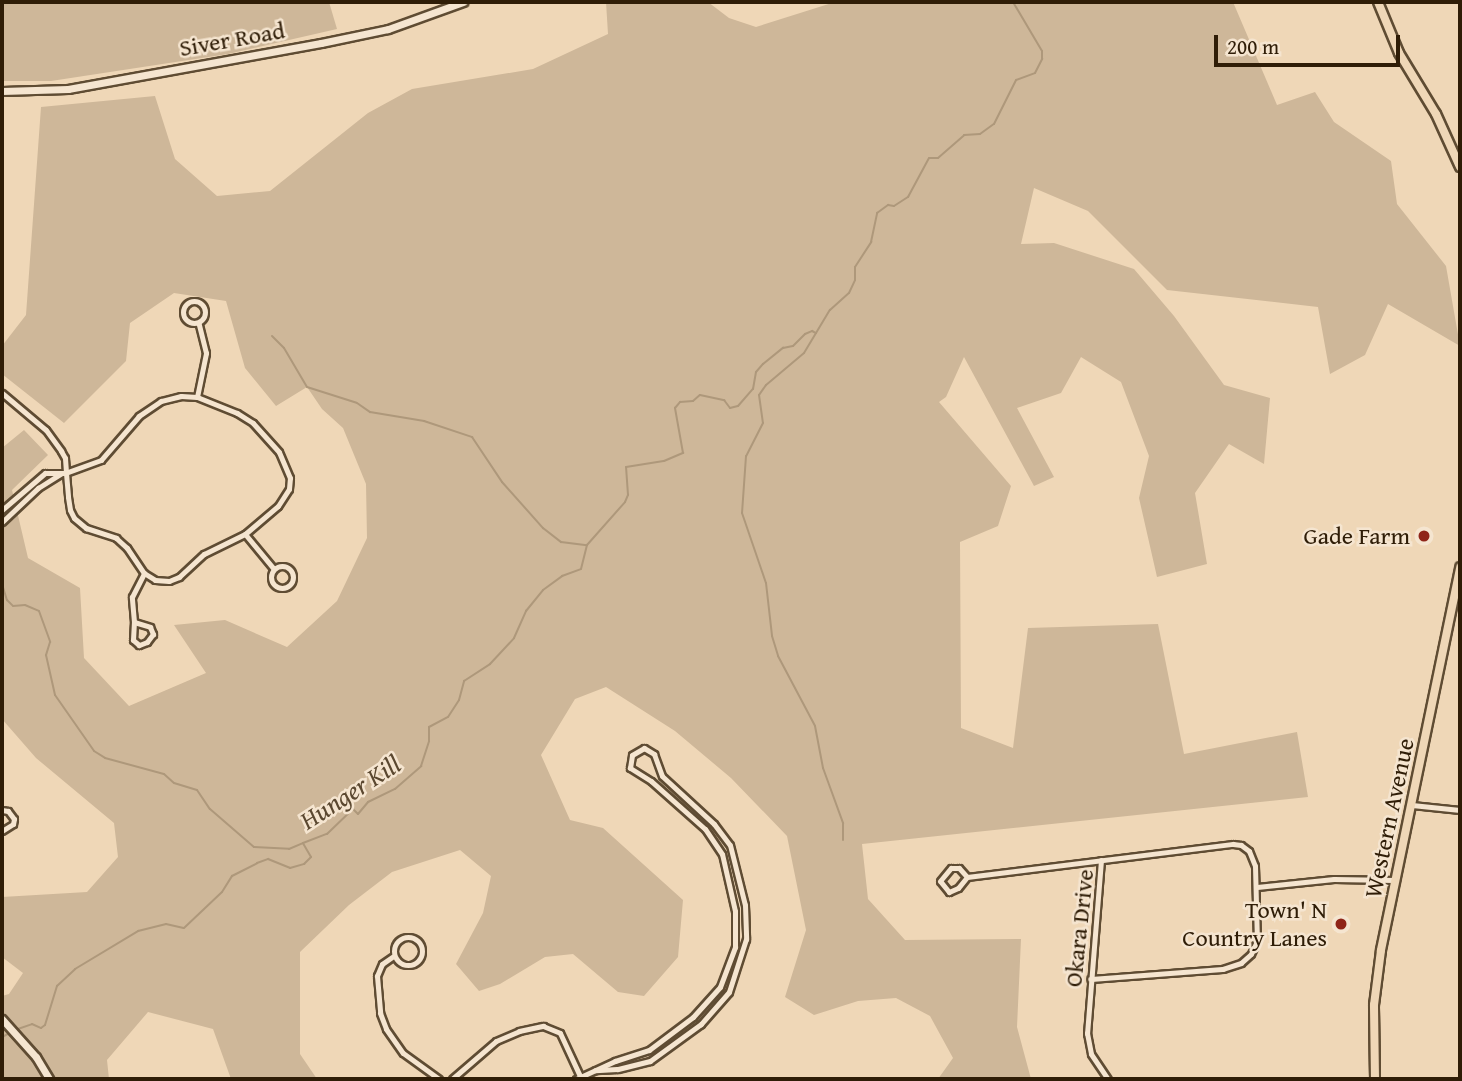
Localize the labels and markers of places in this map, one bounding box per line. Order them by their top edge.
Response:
place label: Gade Farm [1304,522,1410,550]
marker: Gade Farm [1416,528,1432,544]
place label: Town' N Country Lanes [1182,896,1327,952]
marker: Town' N Country Lanes [1333,916,1349,932]

